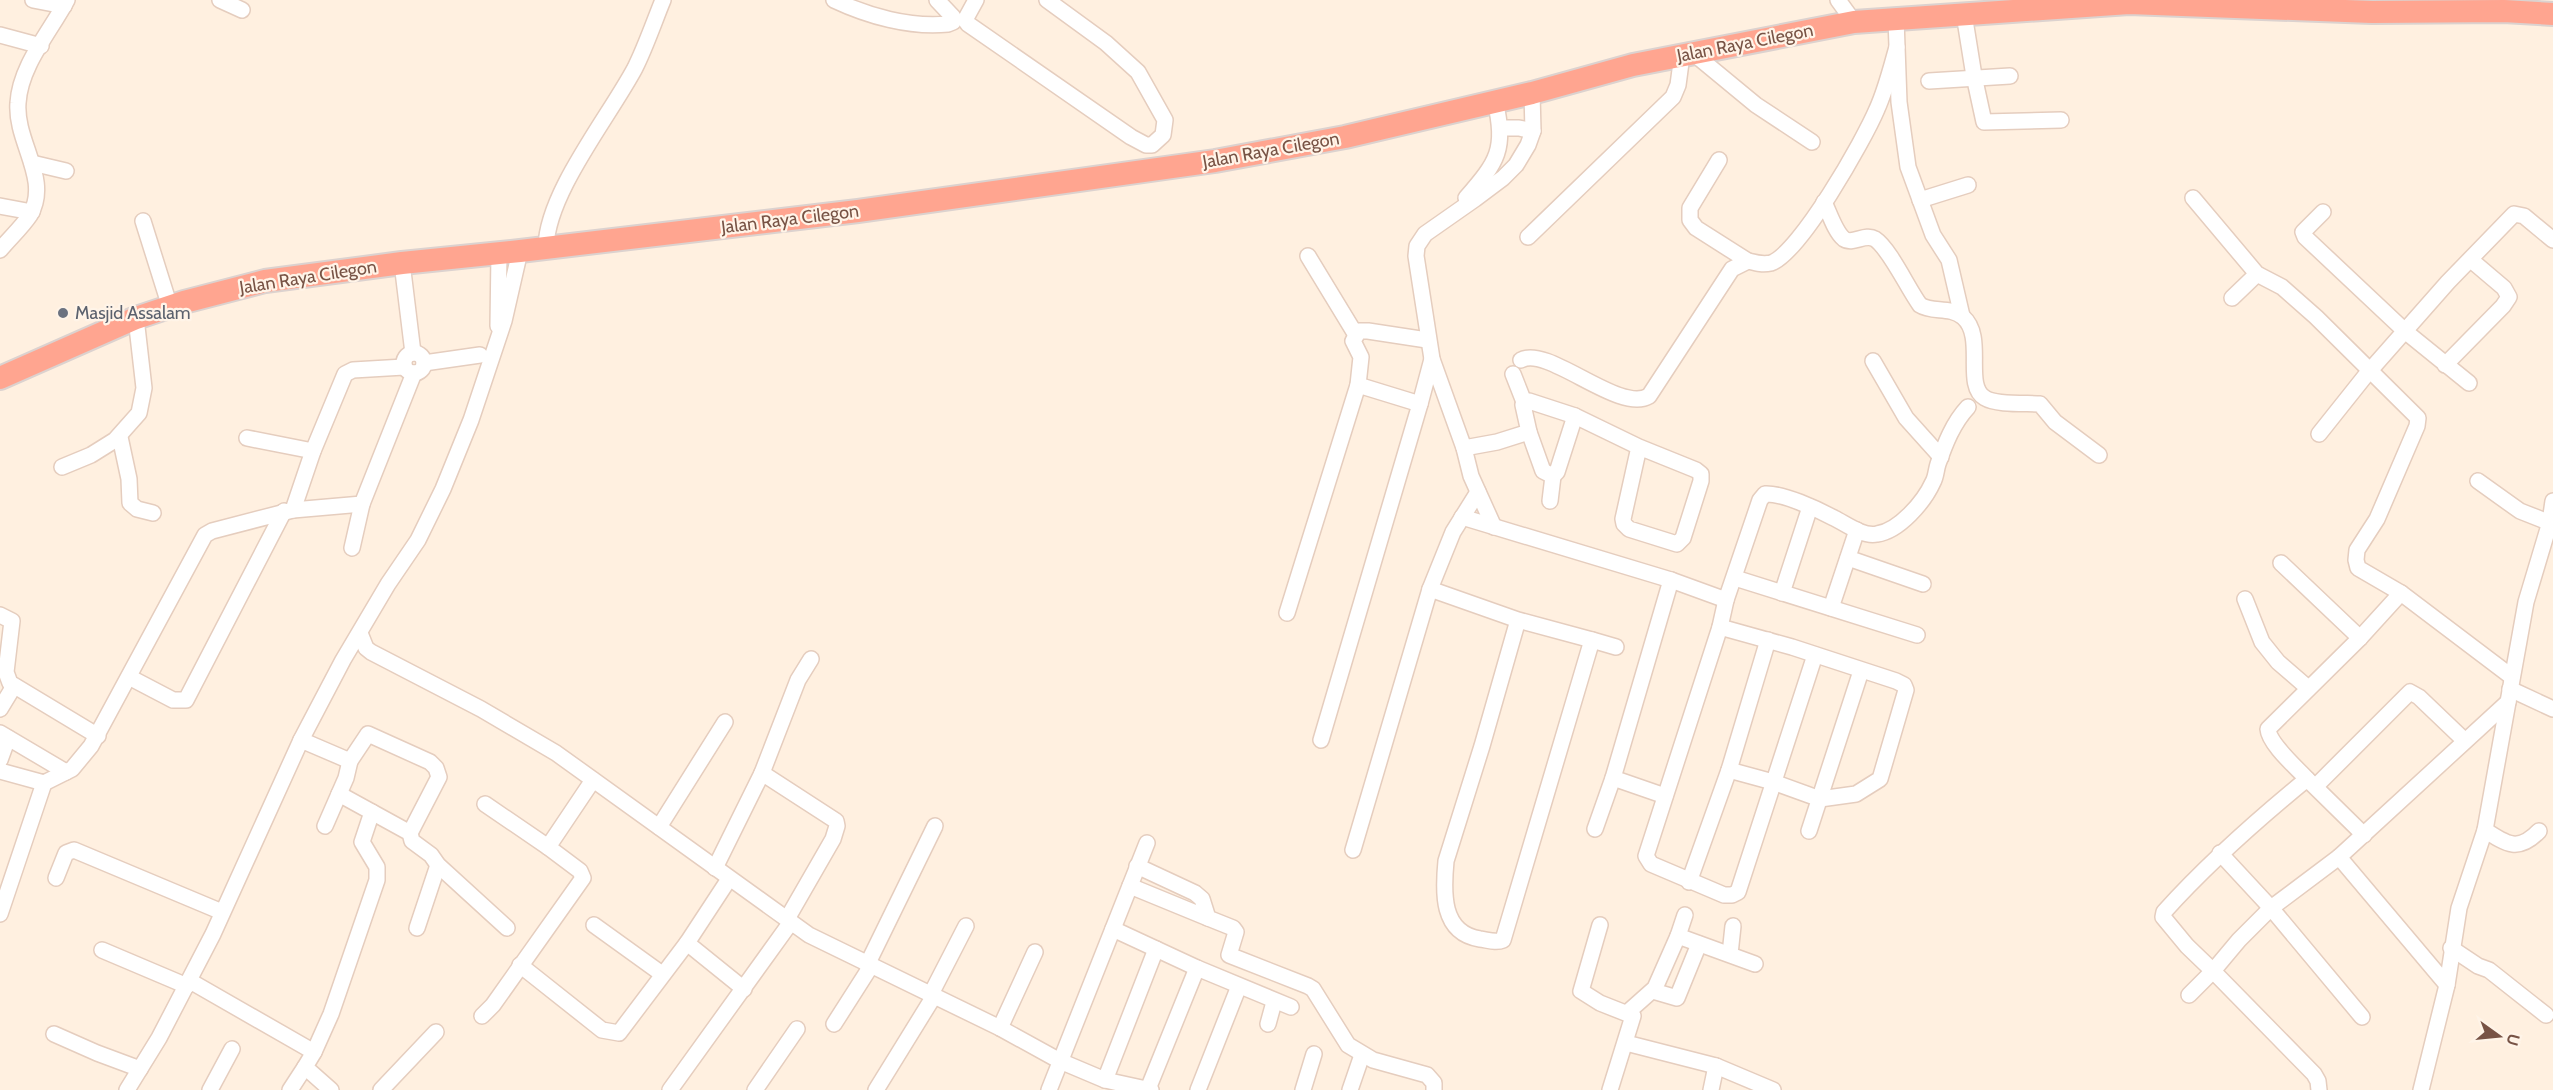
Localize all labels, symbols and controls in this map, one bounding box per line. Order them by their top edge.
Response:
street label: Jalan Raya Cilegon [1674,19,1815,67]
street label: Jalan Raya Cilegon [1200,127,1341,173]
street label: Jalan Raya Cilegon [719,200,860,238]
street label: Jalan Raya Cilegon [237,255,378,299]
place label: Masjid Assalam [75,302,191,324]
marker: Masjid Assalam [56,306,70,320]
north arrow [2469,1006,2529,1066]
text: U [2502,1032,2524,1048]

